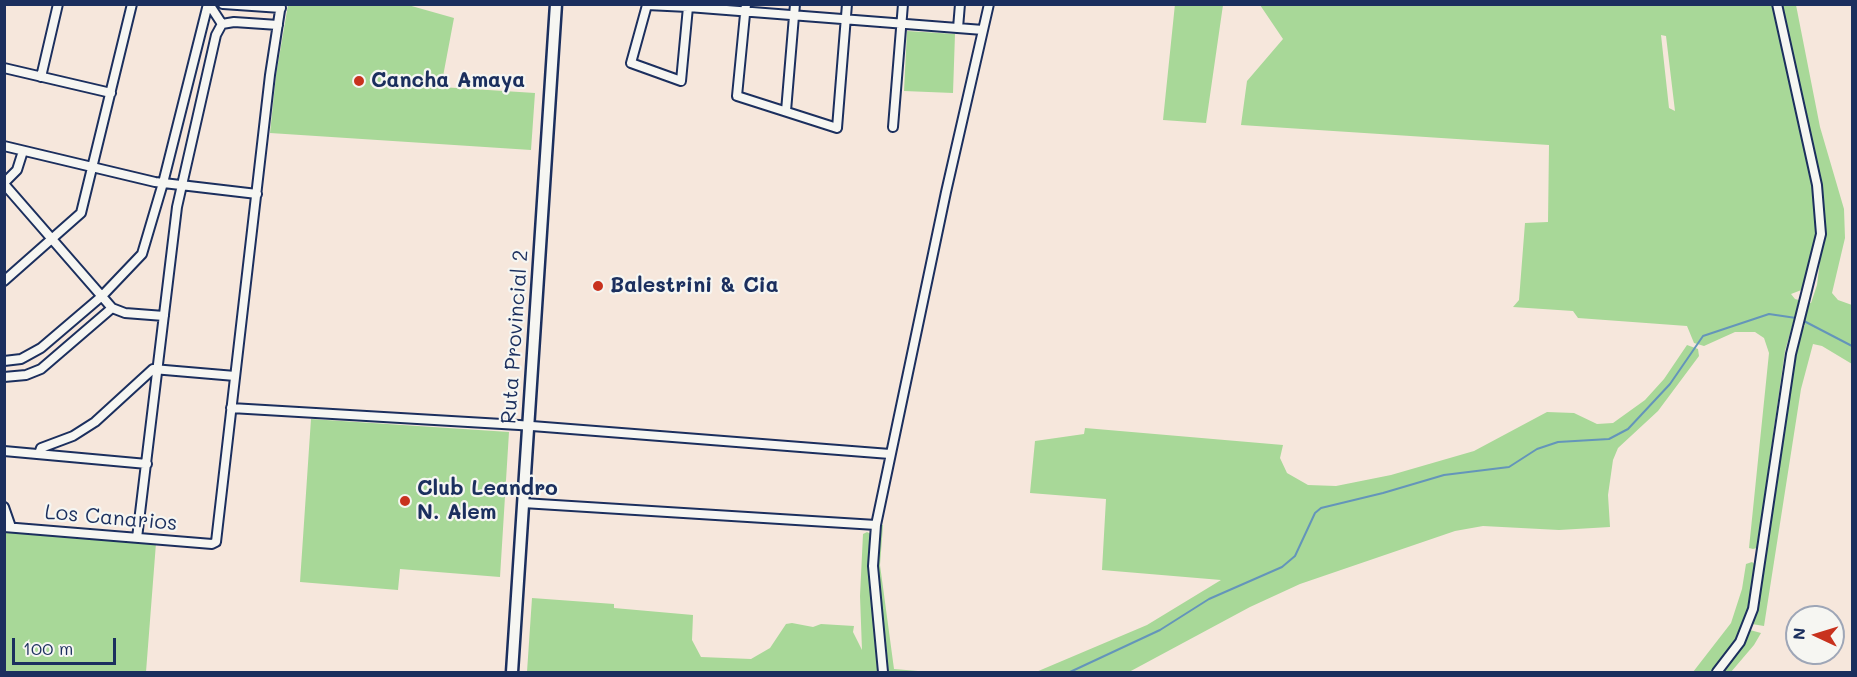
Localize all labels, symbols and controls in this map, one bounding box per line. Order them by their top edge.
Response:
place label: Cancha Amaya [371,68,525,94]
marker: Cancha Amaya [352,74,366,88]
street label: Ruta Provincial 2 [496,249,534,425]
place label: Balestrini & Cia [610,273,779,299]
marker: Balestrini & Cia [591,279,605,293]
place label: Club Leandro N. Alem [417,476,558,526]
marker: Club Leandro N. Alem [398,494,412,508]
street label: Los Canarios [44,500,178,536]
north arrow [1785,605,1845,665]
scale bar [15,626,118,664]
text: N [1788,627,1809,641]
text: 100 m [23,636,73,660]

